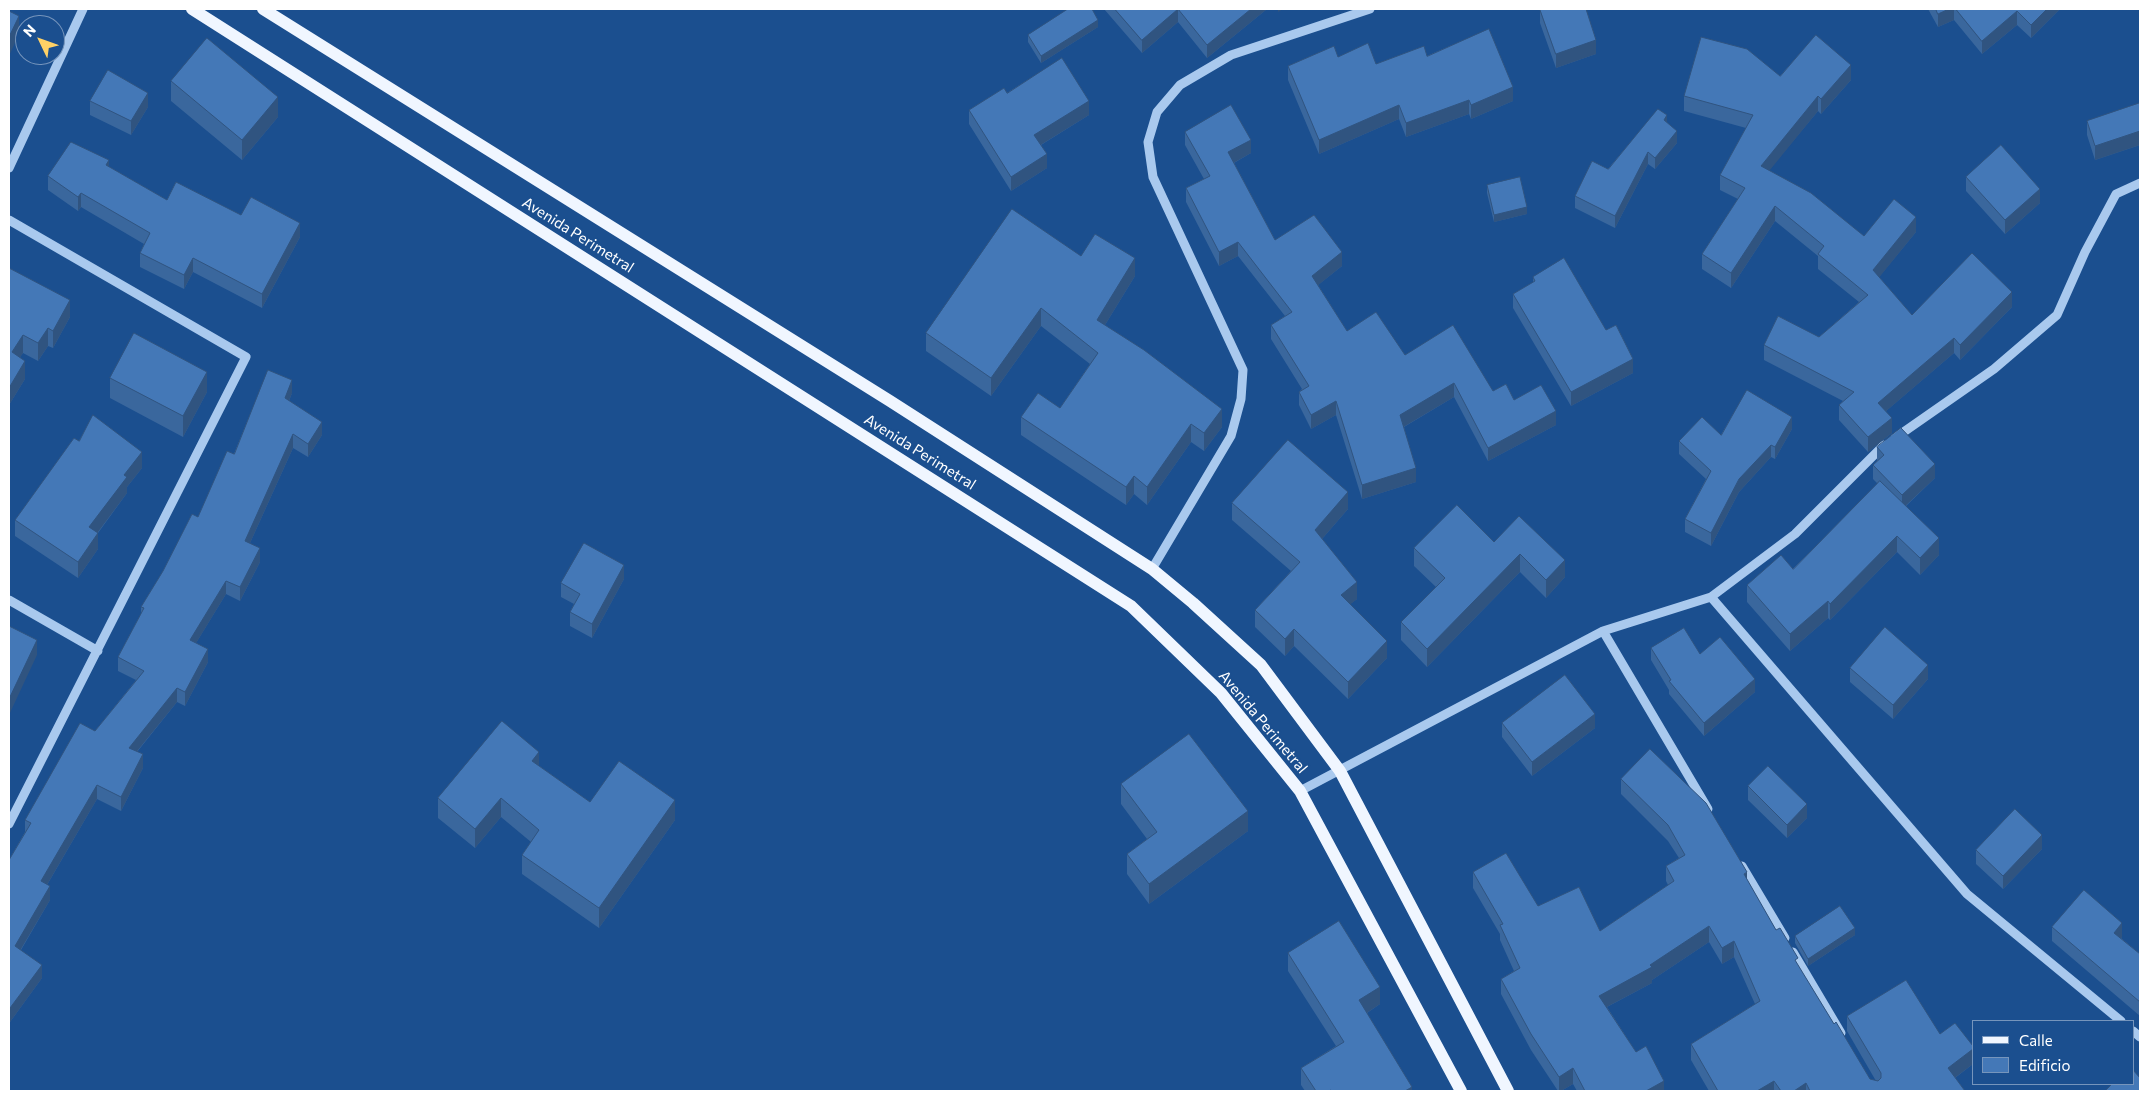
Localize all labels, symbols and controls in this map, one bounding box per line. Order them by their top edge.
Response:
north arrow [15,15,65,65]
text: N [19,21,39,40]
street label: Avenida Perimetral [519,193,637,277]
street label: Avenida Perimetral [861,410,979,494]
street label: Avenida Perimetral [1215,667,1311,777]
legend [1972,1020,2134,1085]
text: Calle [2019,1031,2053,1049]
text: Edificio [2019,1056,2070,1074]

